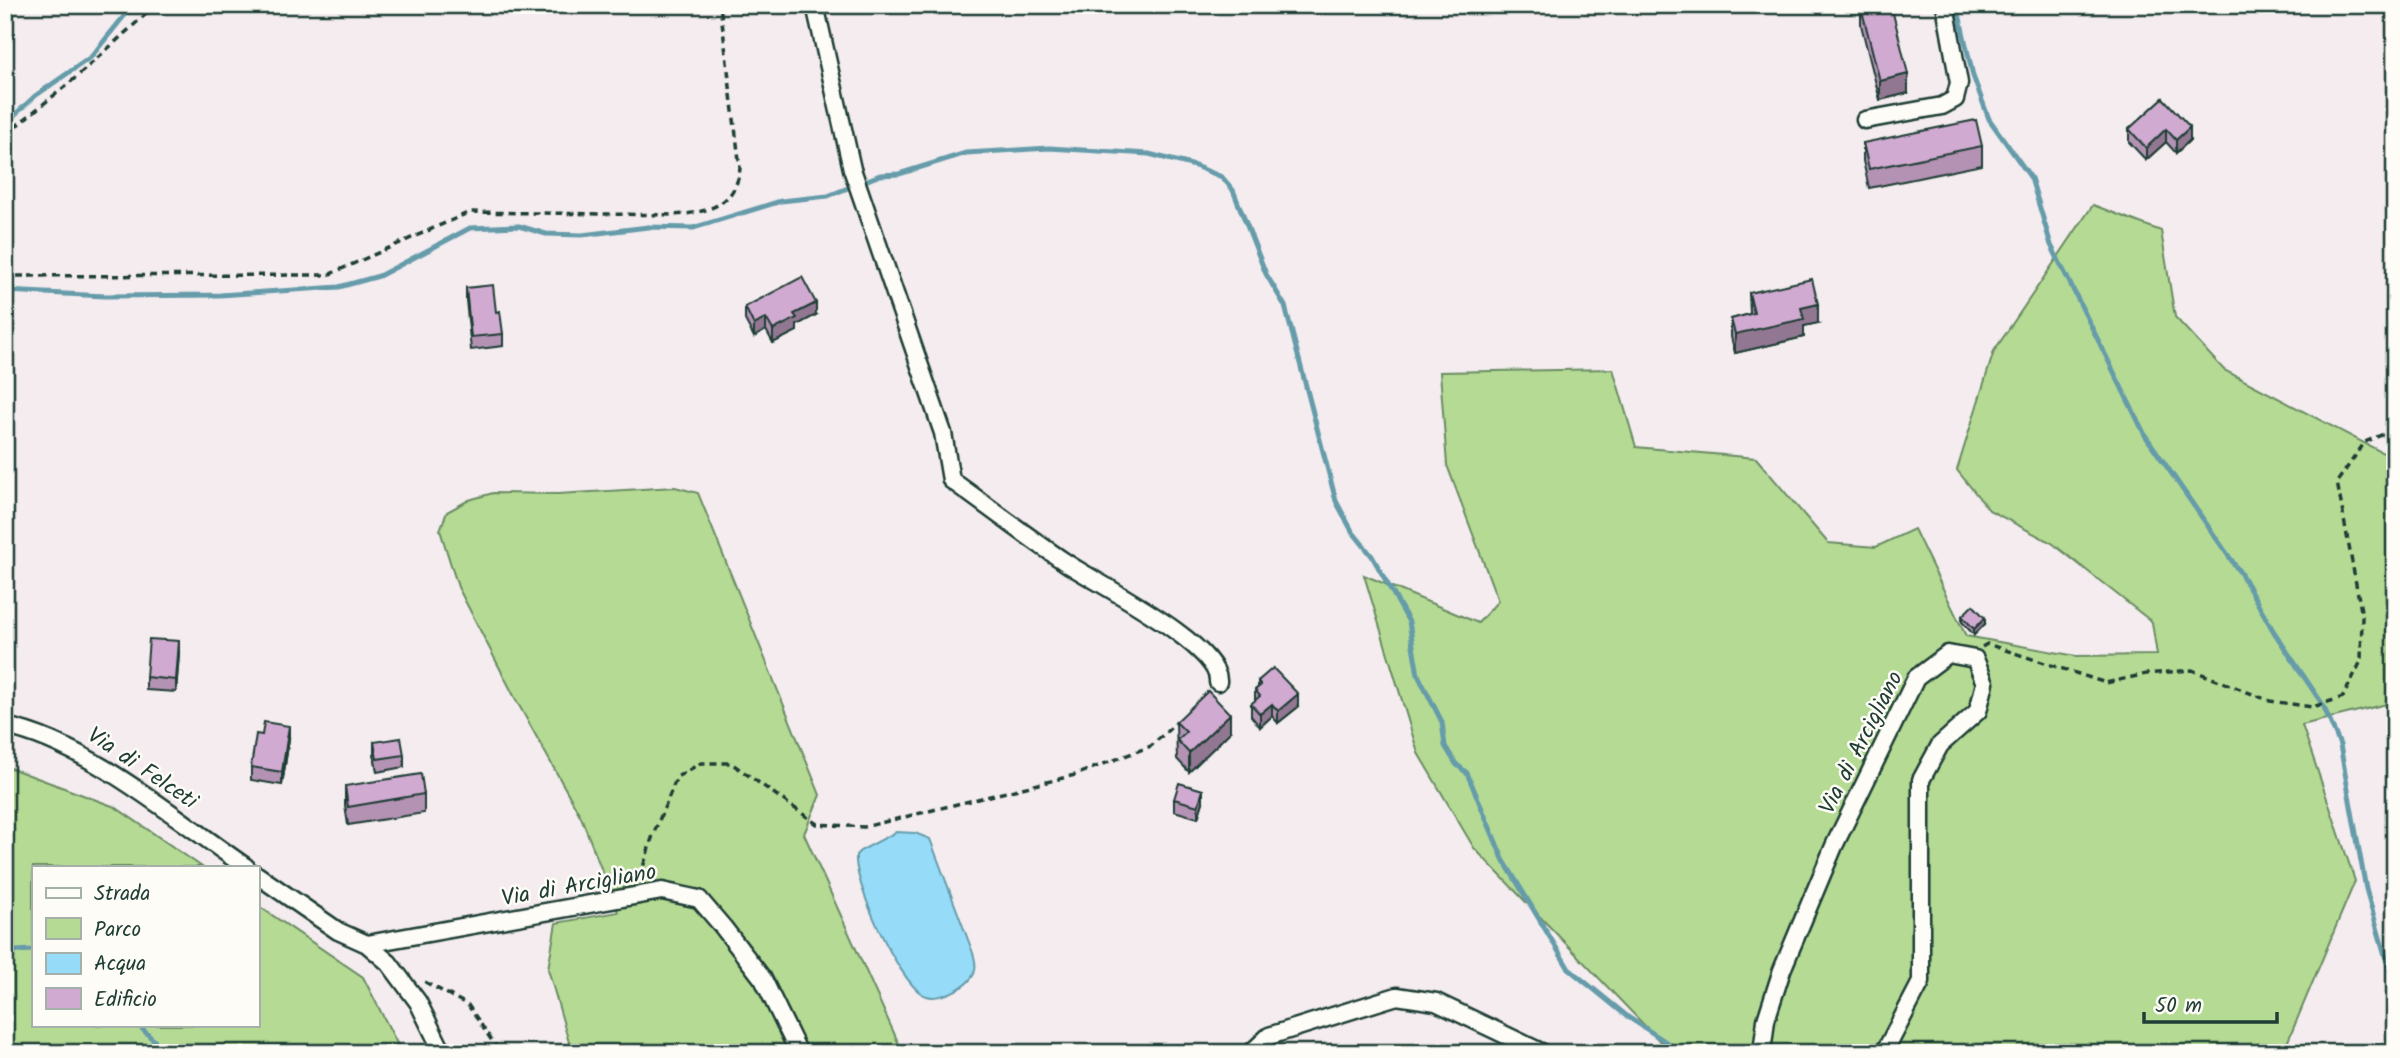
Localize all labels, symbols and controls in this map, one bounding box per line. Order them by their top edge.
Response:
street label: Via di Arcigliano [1810,665,1914,821]
street label: Via di Felceti [79,719,206,820]
street label: Via di Arcigliano [499,855,659,917]
legend [32,866,259,1026]
text: Strada [94,878,150,911]
text: Parco [94,914,141,947]
text: Acqua [94,948,146,981]
scale bar [2144,981,2278,1025]
text: Edificio [94,984,157,1017]
text: 50 m [2155,990,2202,1023]

